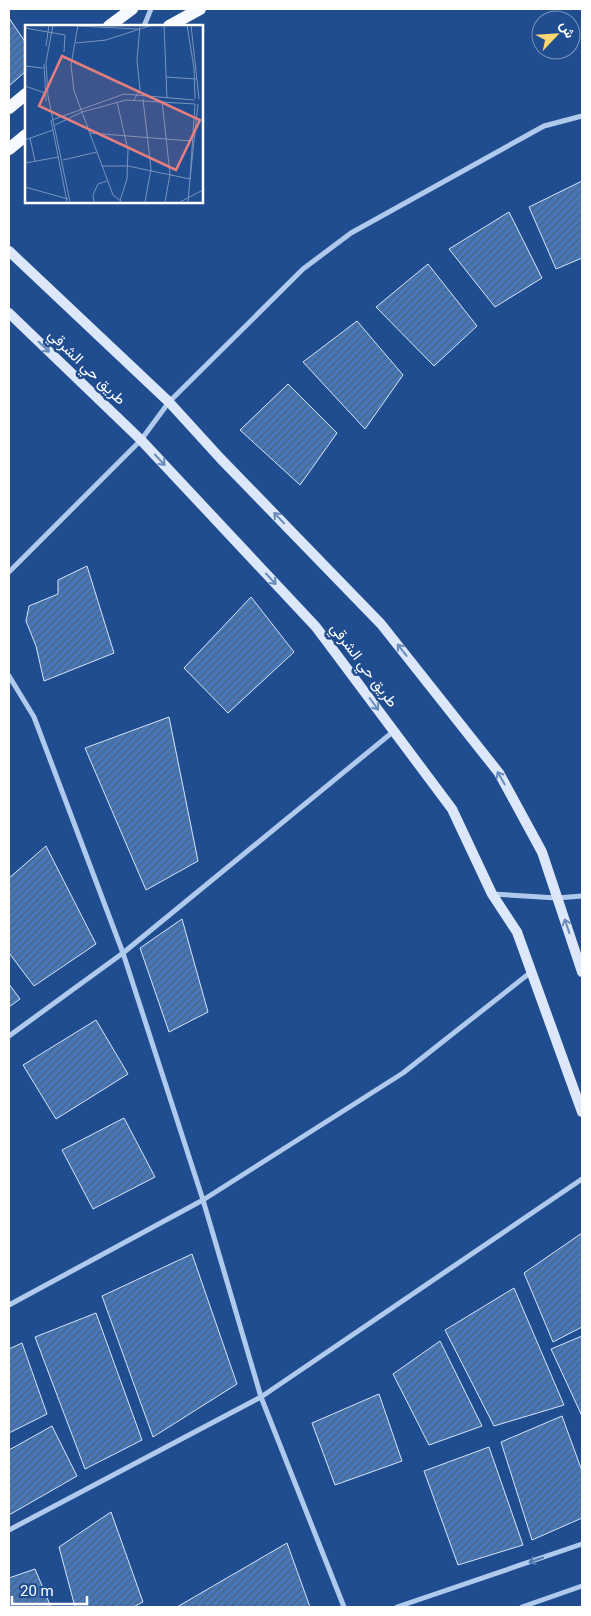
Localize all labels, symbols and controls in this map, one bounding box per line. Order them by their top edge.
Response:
north arrow [531,10,581,60]
text: ش [556,18,579,41]
inset map [25,25,202,202]
street label: طريق حي الشرقي [42,325,130,412]
one-way arrow [38,341,50,353]
one-way arrow [154,454,166,467]
one-way arrow [273,512,285,525]
one-way arrow [265,573,277,585]
street label: طريق حي الشرقي [323,619,402,713]
one-way arrow [396,644,407,657]
one-way arrow [369,697,379,711]
one-way arrow [496,771,506,785]
one-way arrow [562,919,571,934]
one-way arrow [529,1556,544,1565]
scale bar [12,1574,88,1606]
text: 20 m [20,1582,54,1600]

